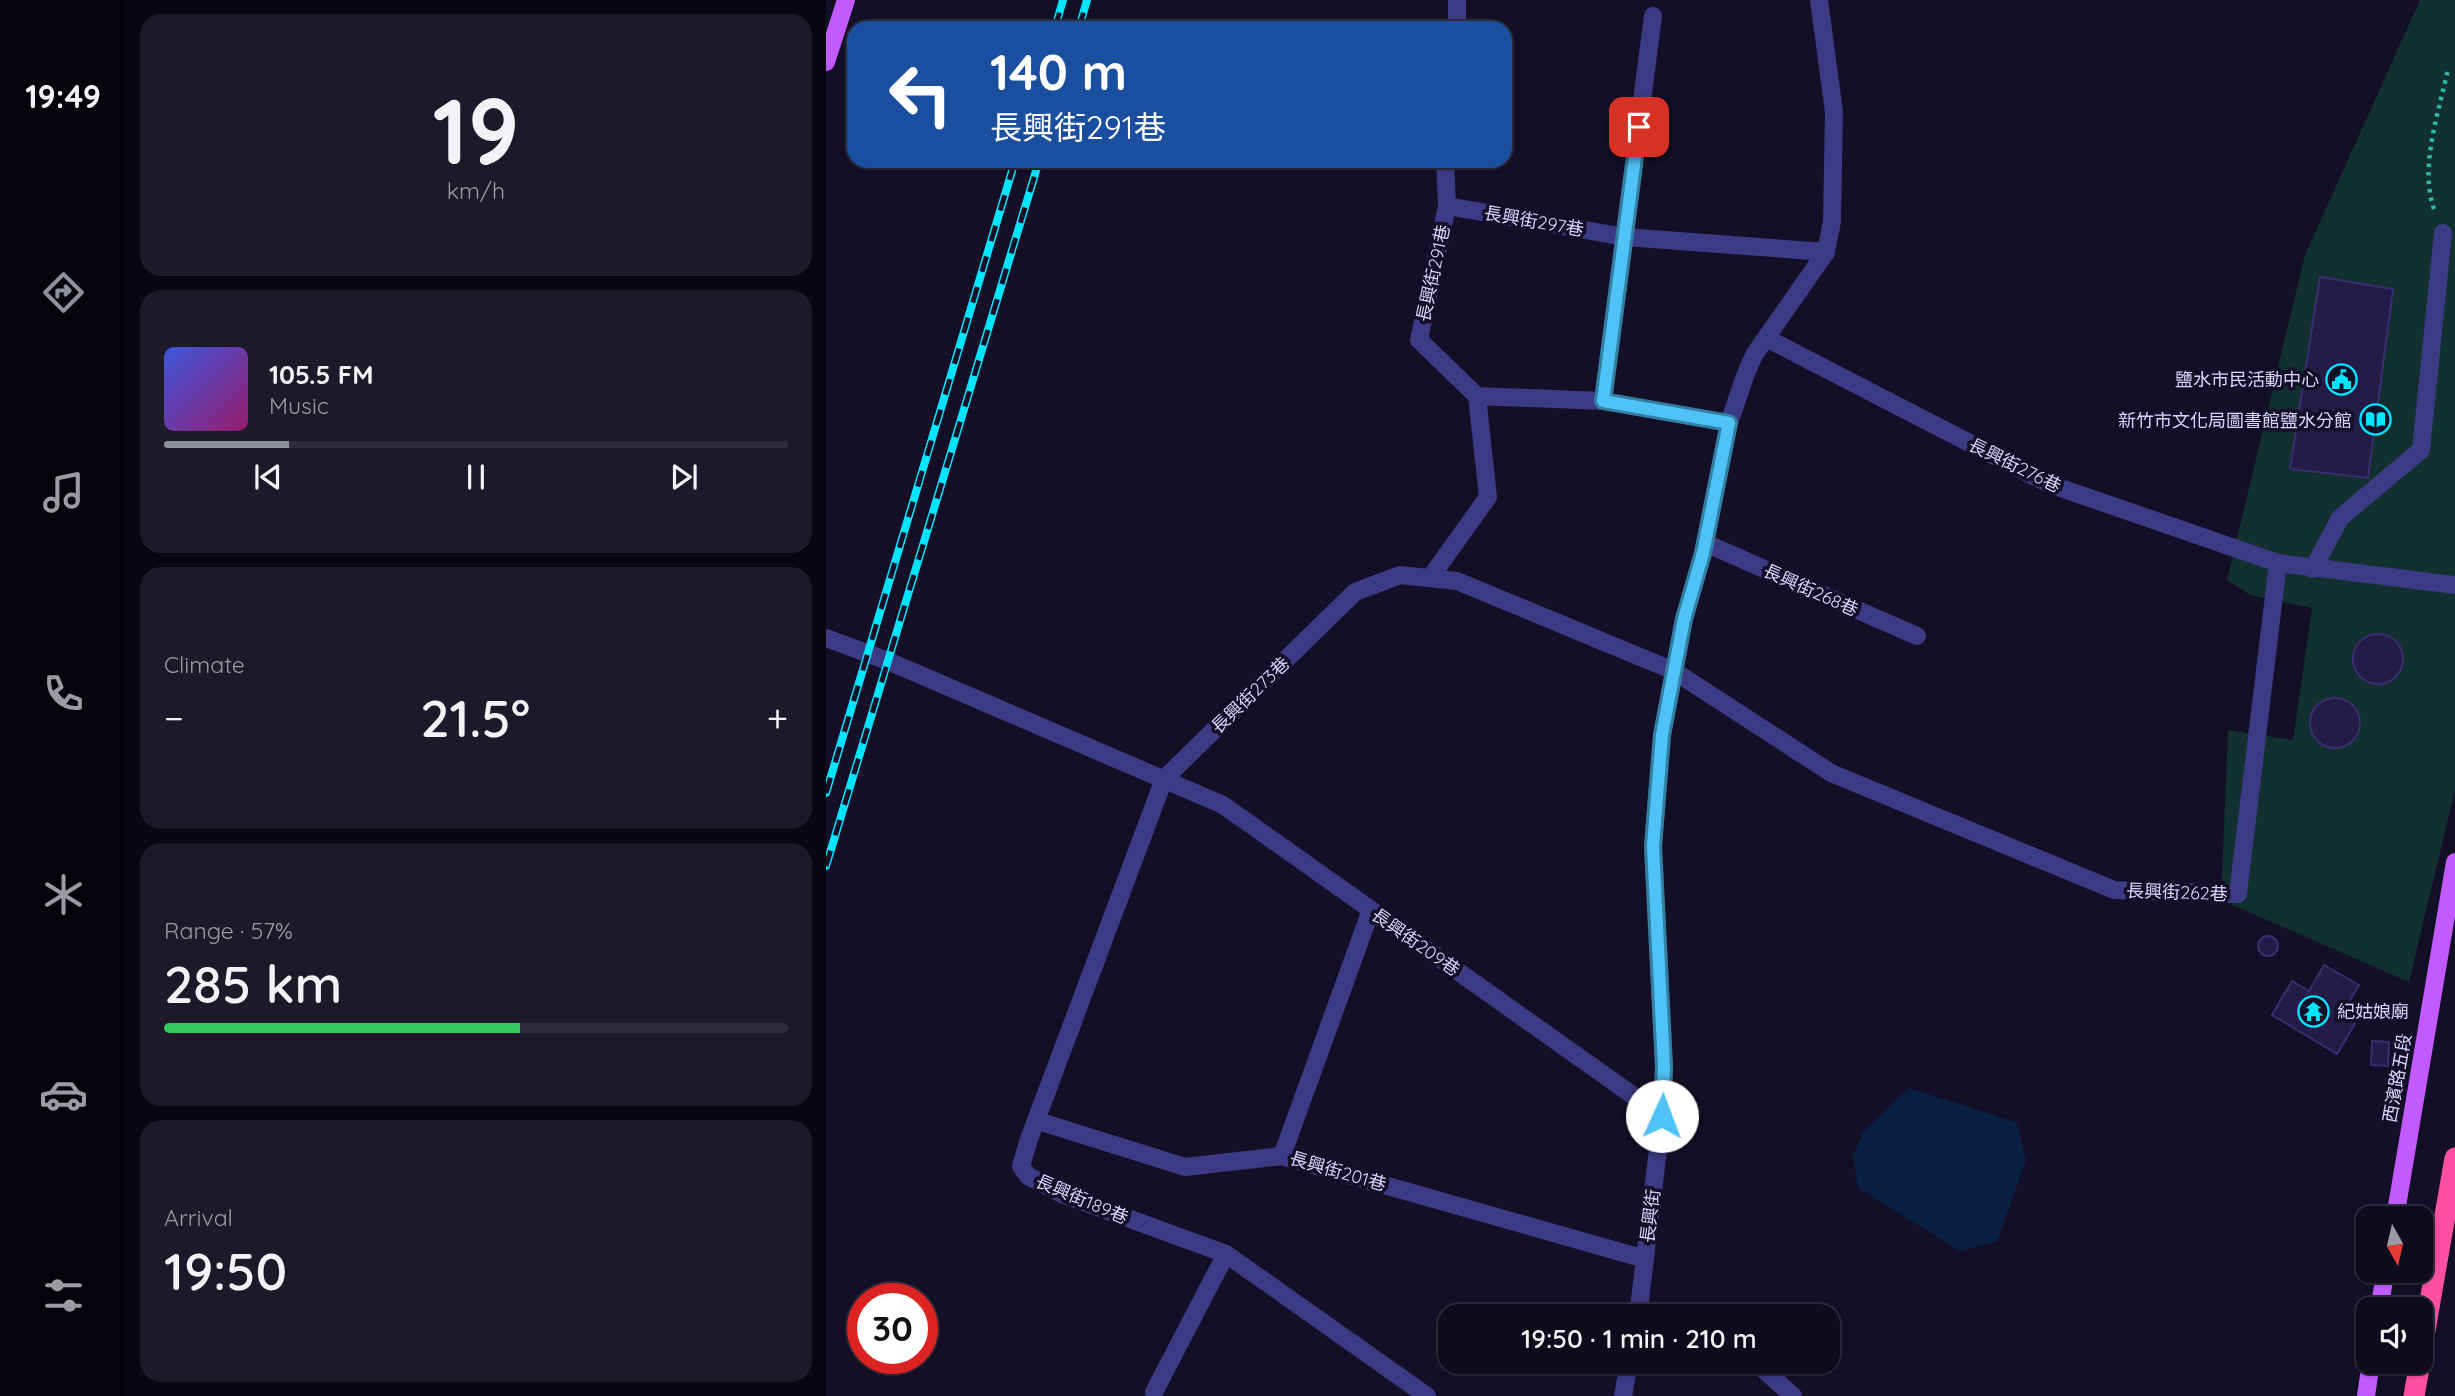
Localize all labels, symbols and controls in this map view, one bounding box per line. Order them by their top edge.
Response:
text: 140 m [990,41,1127,102]
icon: left [875,49,966,140]
text: 19 [432,73,520,187]
text: 19:49 [25,76,101,116]
pin [1609,97,1669,157]
text: 長興街291巷 [990,107,1166,147]
icon: arrive [1620,108,1658,146]
text: km/h [447,176,505,205]
street label: 長興街297巷 [1482,201,1586,241]
street label: 長興街291巷 [1411,222,1455,324]
icon: directions [39,268,88,317]
text: 105.5 FM [269,358,374,391]
public building icon: 鹽水市民活動中心 [2325,362,2359,396]
place label: 鹽水市民活動中心 [2175,368,2319,391]
text: Music [269,391,329,420]
library icon: 新竹市文化局圖書館鹽水分館 [2358,403,2392,437]
place label: 新竹市文化局圖書館鹽水分館 [2118,409,2352,432]
street label: 長興街276巷 [1965,433,2065,497]
icon: previous [249,458,287,496]
icon: pause [457,458,495,496]
icon: next [665,458,703,496]
icon: music [39,468,88,517]
street label: 長興街268巷 [1760,559,1862,621]
text: Climate [164,650,245,679]
street label: 長興街273巷 [1206,652,1294,738]
icon: phone [39,669,88,718]
text: 21.5° [420,685,530,750]
text: − [164,694,184,742]
text: + [767,694,788,742]
icon: climate [39,870,88,919]
street label: 長興街262巷 [2126,879,2228,905]
street label: 長興街209巷 [1367,903,1465,981]
text: Range · 57% [164,916,293,945]
text: 285 km [164,951,342,1016]
temple icon: 紀姑娘廟 [2297,994,2331,1028]
place label: 紀姑娘廟 [2337,1000,2409,1023]
street label: 西濱路五段 [2378,1032,2416,1124]
icon: car [39,1070,88,1119]
position arrow [1625,1079,1699,1153]
street label: 長興街201巷 [1287,1146,1389,1196]
street label: 長興街189巷 [1032,1169,1132,1229]
street label: 長興街 [1635,1188,1665,1244]
text: Arrival [164,1203,233,1232]
north arrow [2356,1206,2432,1283]
map controls [2356,1206,2433,1374]
text: 19:50 [164,1238,287,1303]
icon: filters [39,1271,88,1320]
speed limit sign: 30 [847,1283,938,1374]
button: sound [2356,1297,2433,1374]
text: 19:50 · 1 min · 210 m [1521,1322,1757,1355]

